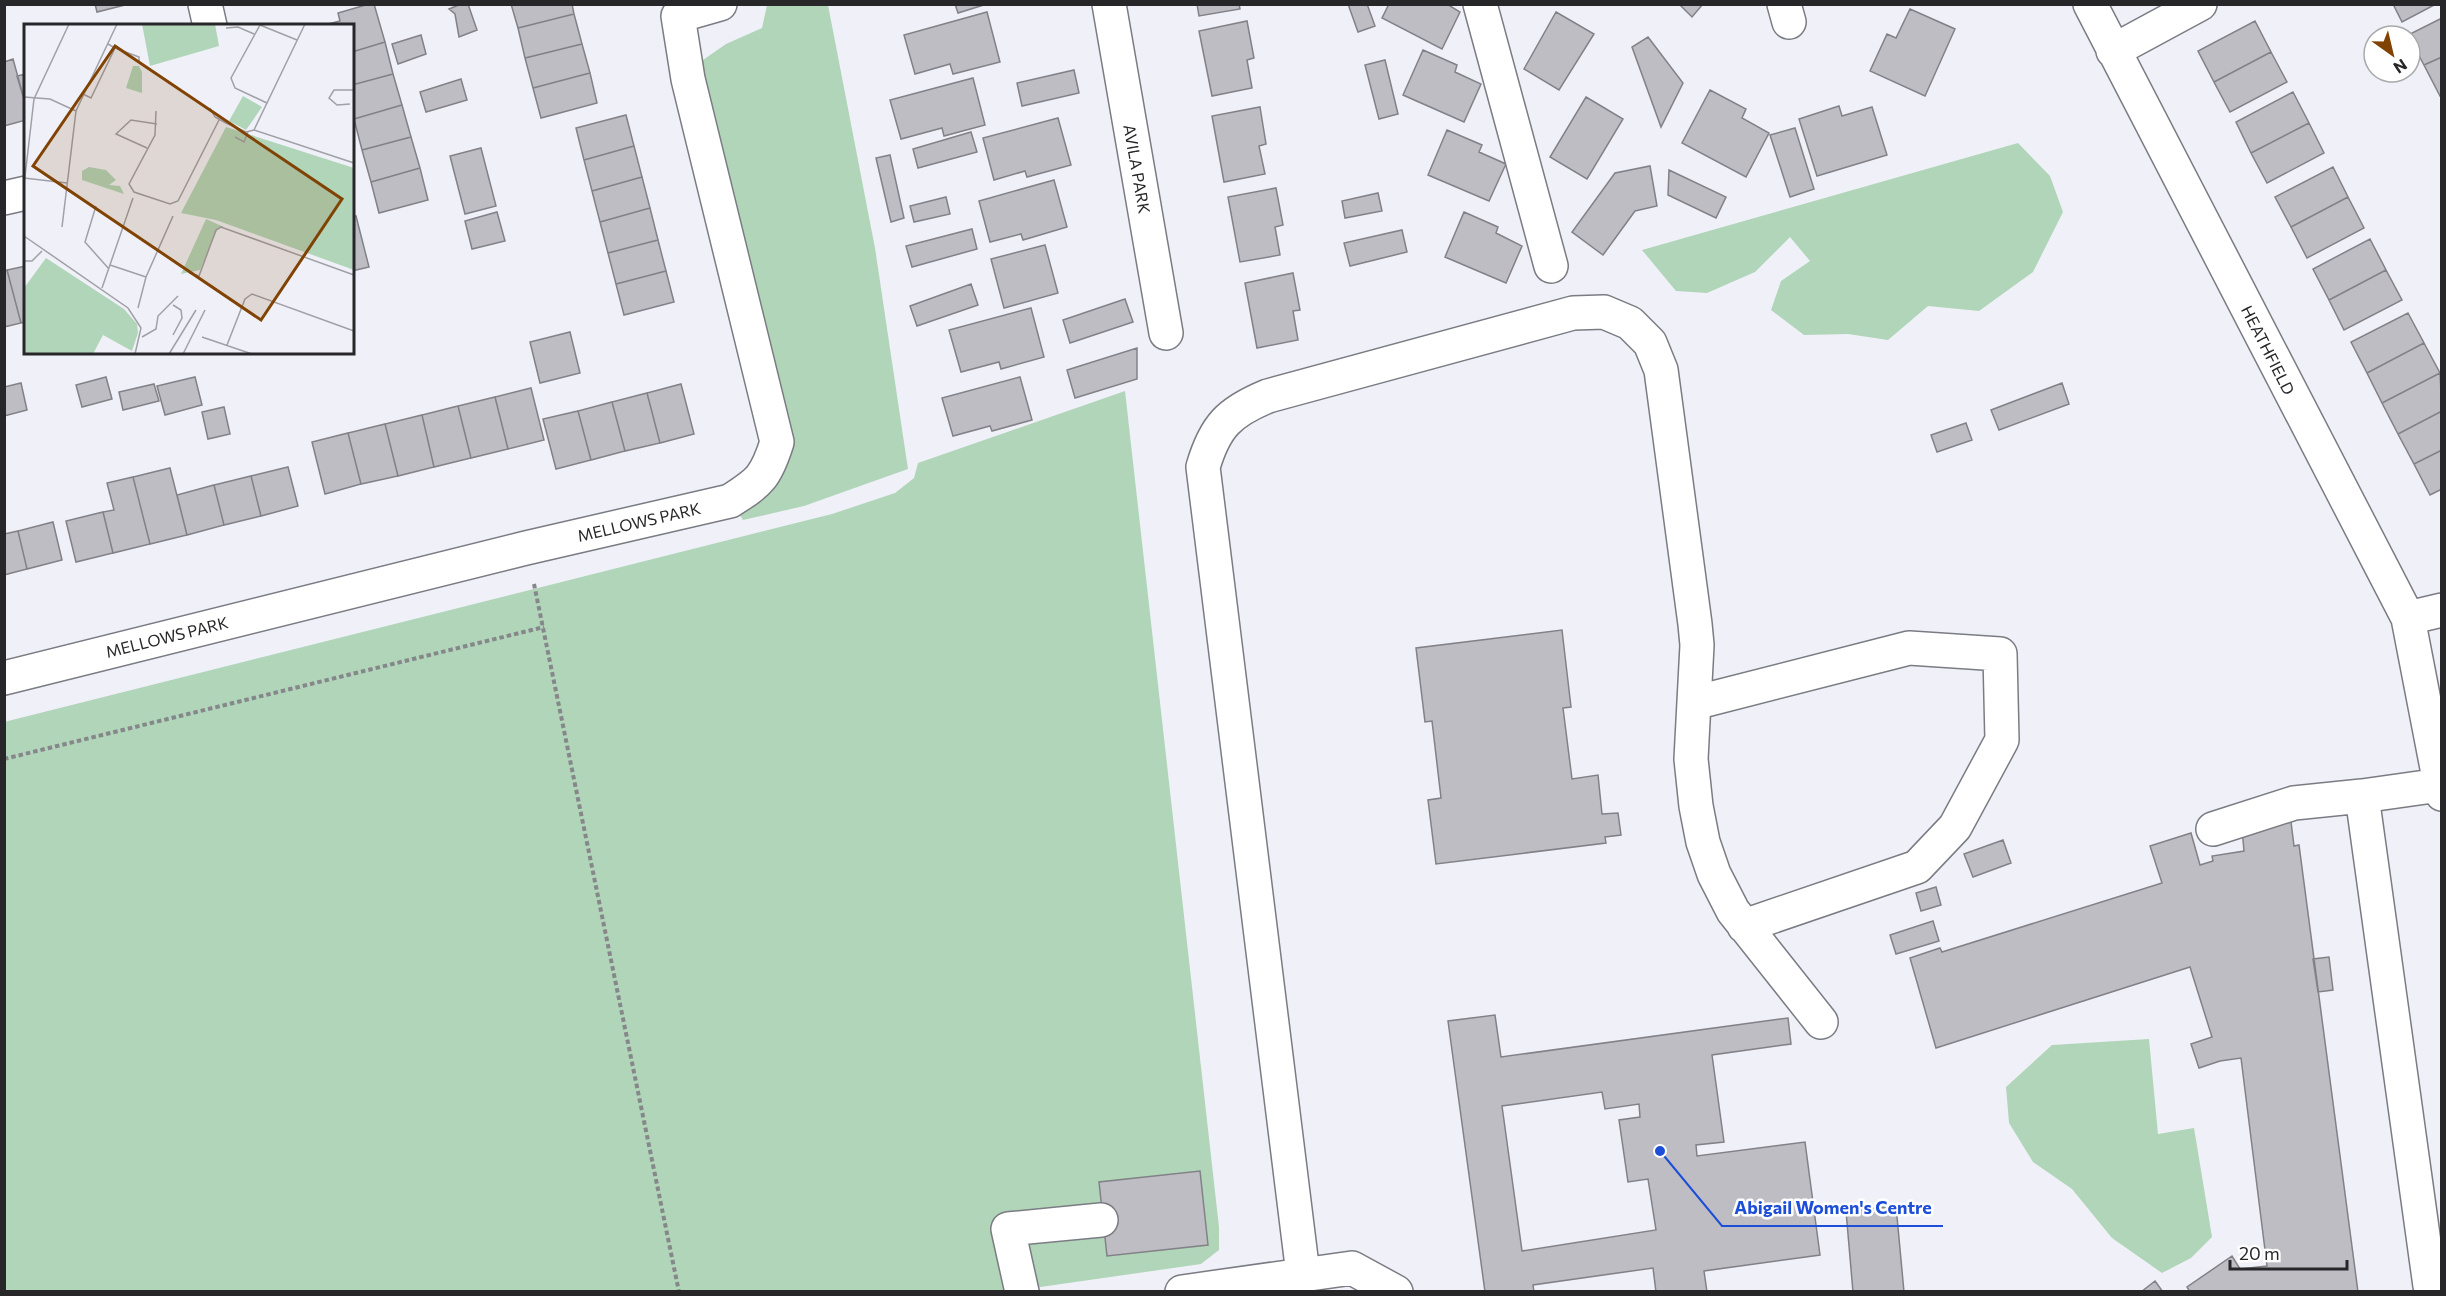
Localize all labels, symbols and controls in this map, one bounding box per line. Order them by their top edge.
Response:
inset map [24,24,354,354]
north arrow [2362,24,2422,84]
text: N [2390,56,2411,78]
street label: AVILA PARK [1120,123,1155,215]
street label: HEATHFIELD [2238,302,2299,398]
street label: MELLOWS PARK [576,498,703,545]
street label: MELLOWS PARK [104,612,230,661]
callout: Abigail Women's Centre [1722,1190,1943,1226]
text: Abigail Women's Centre [1734,1196,1932,1218]
scale bar [2230,1233,2347,1271]
text: 20 m [2239,1242,2280,1264]

